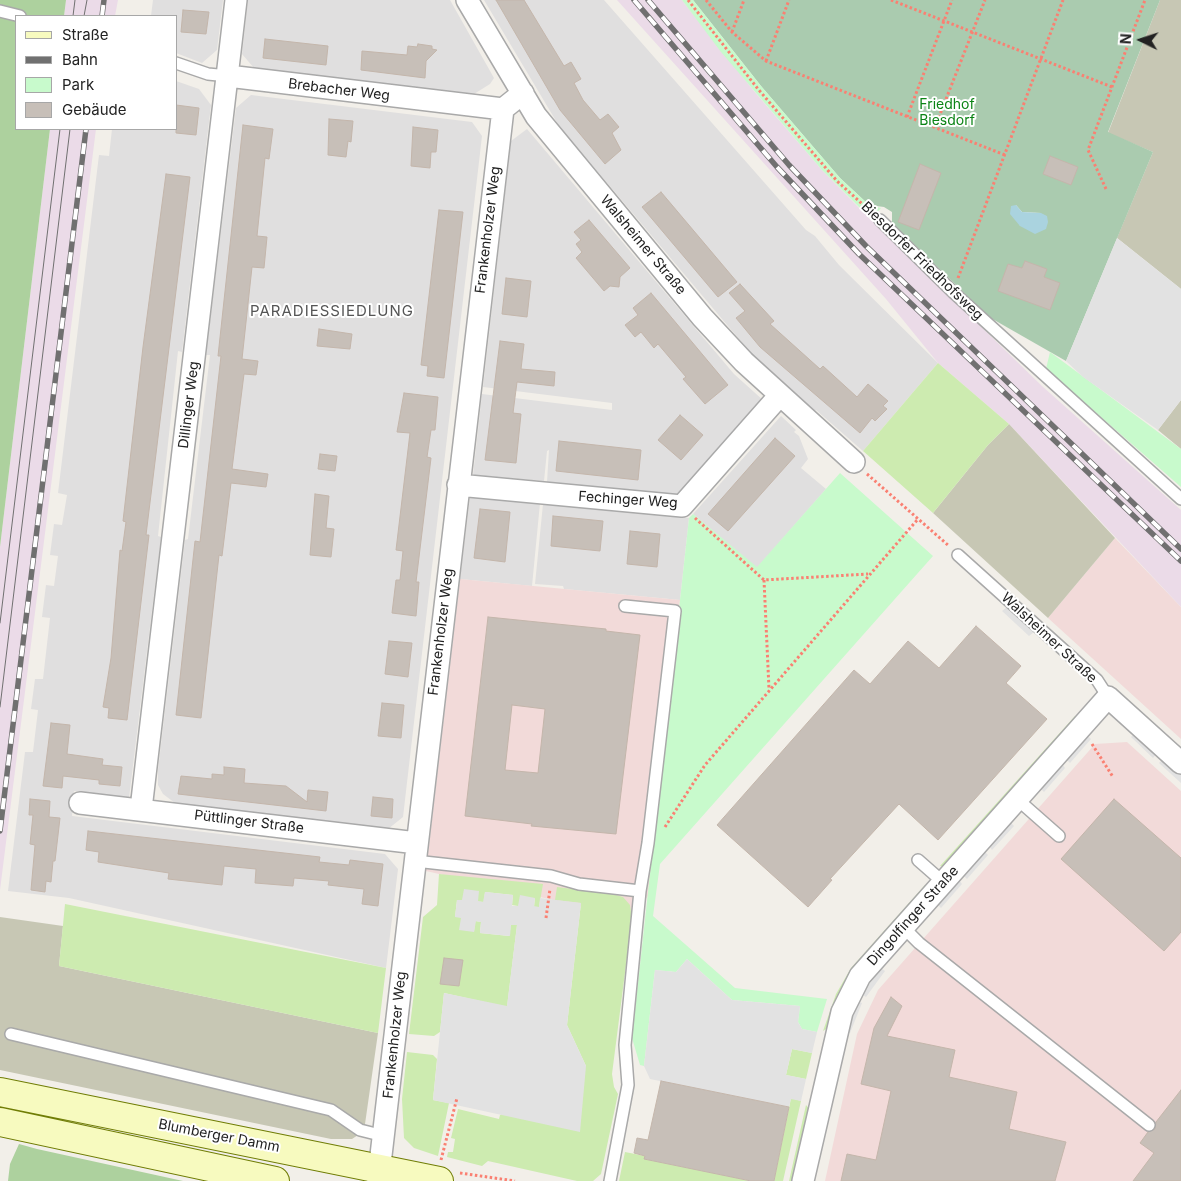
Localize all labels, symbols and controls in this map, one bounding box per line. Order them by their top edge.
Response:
legend [15,15,178,130]
north arrow [1116,15,1166,65]
text: Straße [62,25,109,44]
text: N [1117,33,1134,45]
text: Bahn [62,50,98,69]
text: Park [62,75,94,94]
street label: Brebacher Weg [287,75,391,105]
park label: Friedhof Biesdorf [919,97,975,130]
text: Gebäude [62,100,127,119]
street label: Frankenholzer Weg [472,166,504,294]
street label: Walsheimer Straße [596,192,690,298]
street label: Biesdorfer Friedhofsweg [858,198,986,324]
district label: PARADIESSIEDLUNG [248,302,416,320]
street label: Dillinger Weg [175,360,203,450]
street label: Fechinger Weg [578,488,678,512]
street label: Frankenholzer Weg [425,568,457,696]
street label: Walsheimer Straße [998,589,1100,687]
street label: Püttlinger Straße [193,807,305,837]
street label: Dingolfinger Straße [864,863,962,969]
street label: Frankenholzer Weg [380,971,410,1099]
street label: Blumberger Damm [157,1116,281,1156]

